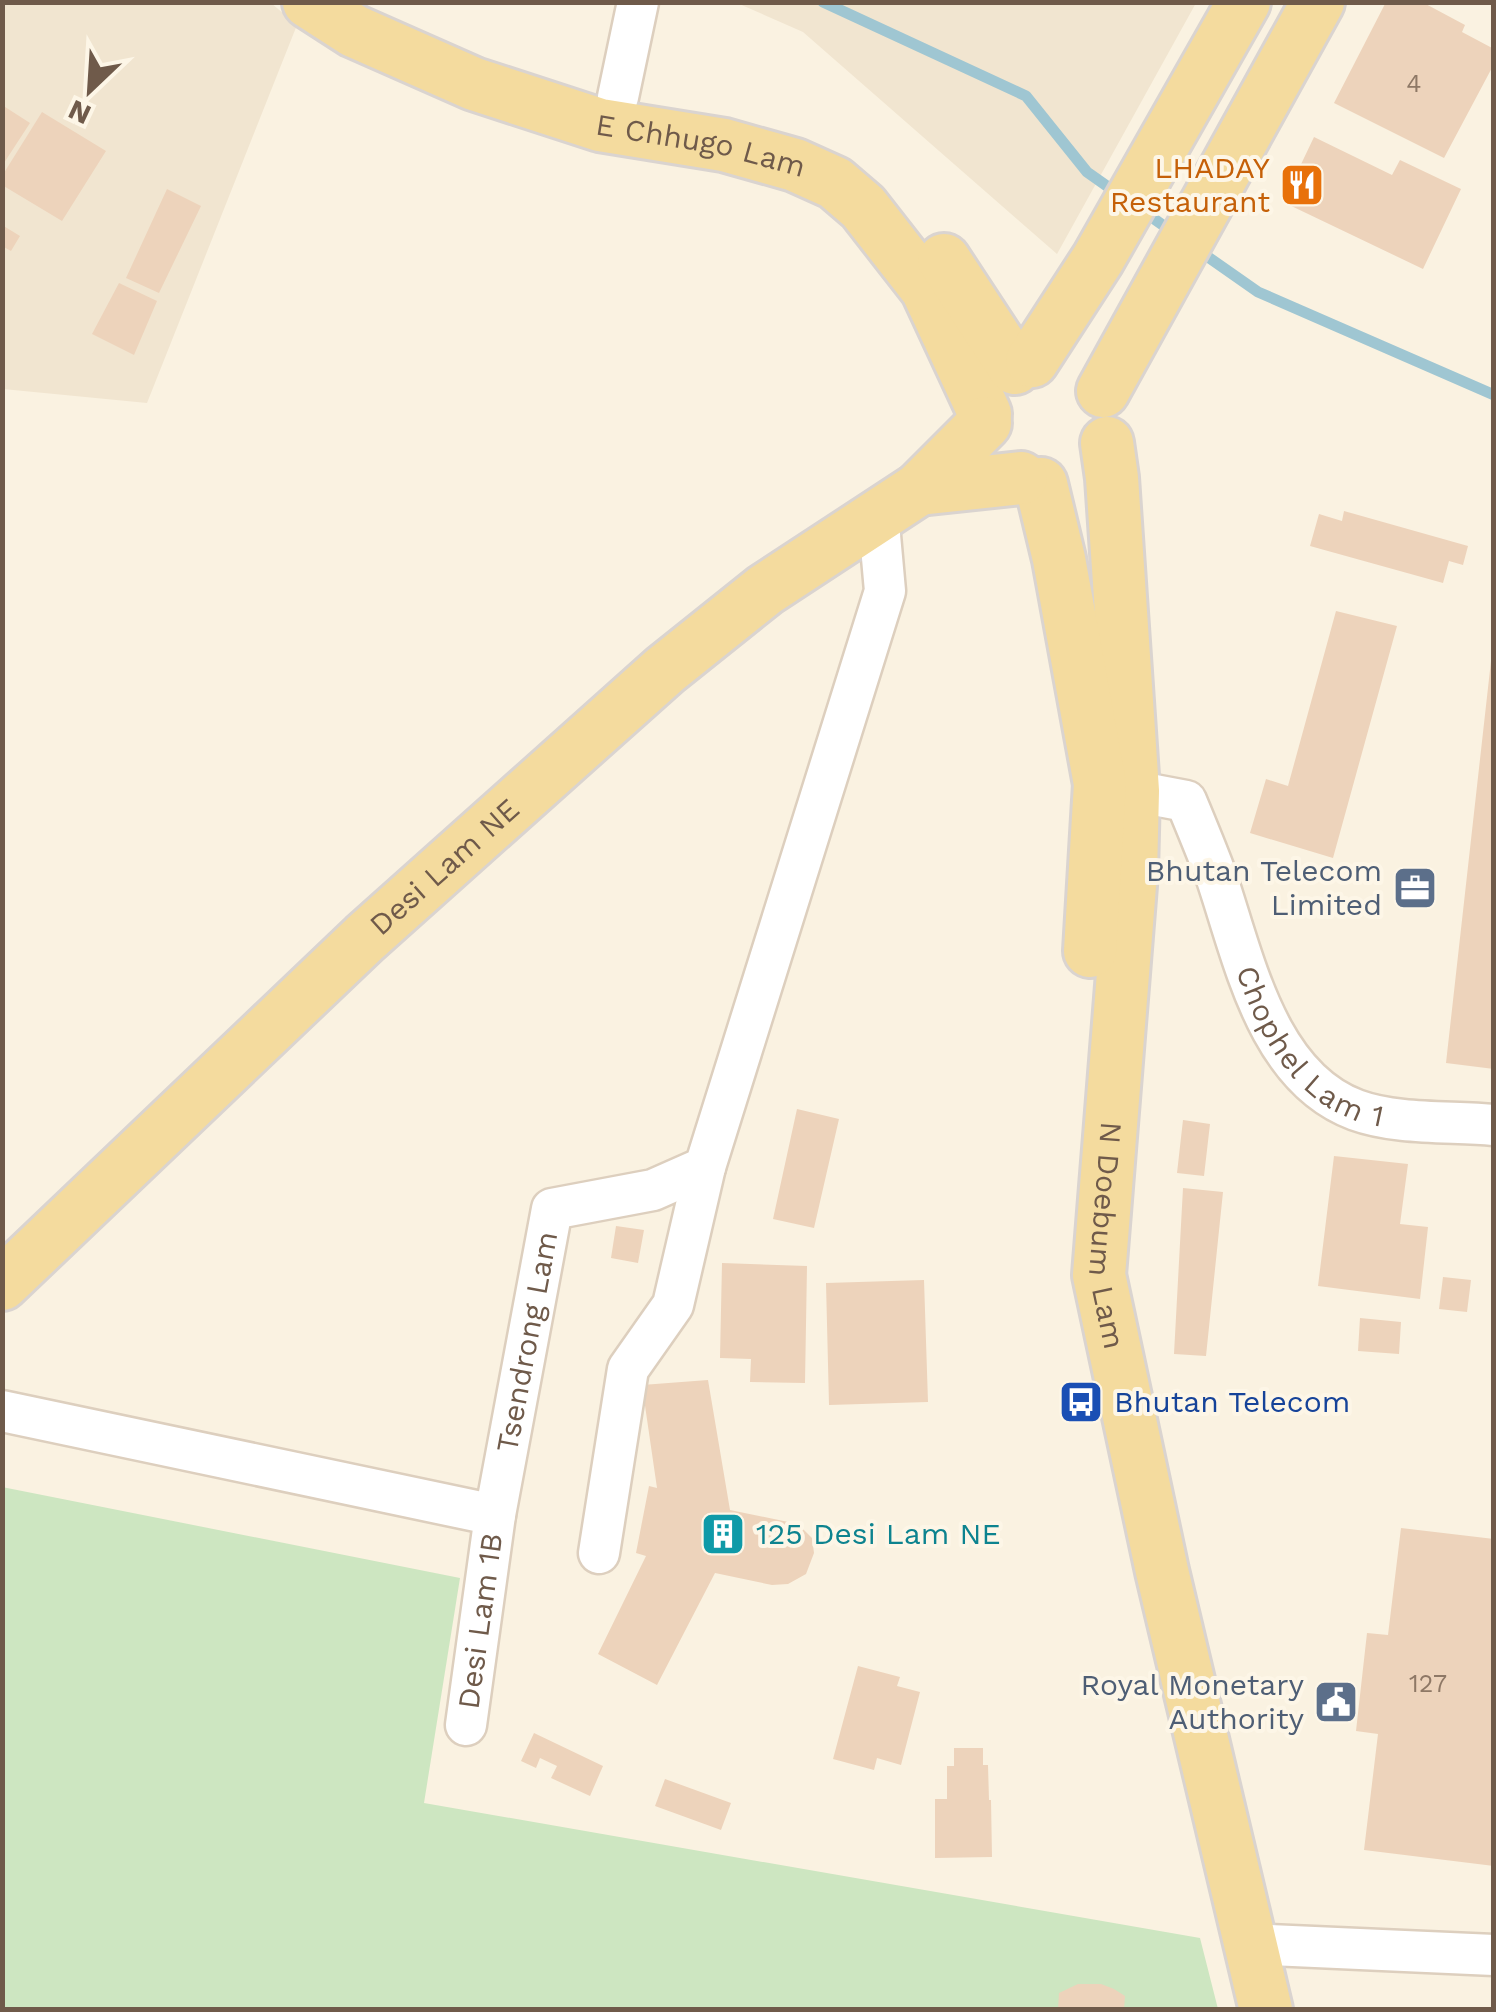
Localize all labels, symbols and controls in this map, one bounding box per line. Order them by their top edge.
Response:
north arrow [40,40,140,140]
house number: 4 [1406,69,1422,98]
text: N [63,93,96,132]
street label: E Chhugo Lam [593,107,810,184]
place label: LHADAY Restaurant [1110,150,1270,219]
restaurant icon: LHADAY Restaurant [1279,162,1325,208]
street label: Desi Lam NE [362,791,526,942]
place label: Bhutan Telecom Limited [1146,853,1382,922]
office icon: Bhutan Telecom Limited [1392,865,1438,911]
street label: Chophel Lam 1 [1229,961,1387,1134]
street label: N Doebum Lam [1082,1120,1132,1352]
street label: Tsendrong Lam [489,1228,564,1455]
bus stop icon: Bhutan Telecom [1058,1379,1104,1425]
place label: Bhutan Telecom [1114,1384,1350,1419]
building icon: 125 Desi Lam NE [700,1511,746,1557]
place label: 125 Desi Lam NE [756,1516,1001,1551]
street label: Desi Lam 1B [450,1531,509,1711]
place label: Royal Monetary Authority [1081,1667,1305,1736]
house number: 127 [1409,1669,1447,1698]
public building icon: Royal Monetary Authority [1313,1679,1359,1725]

